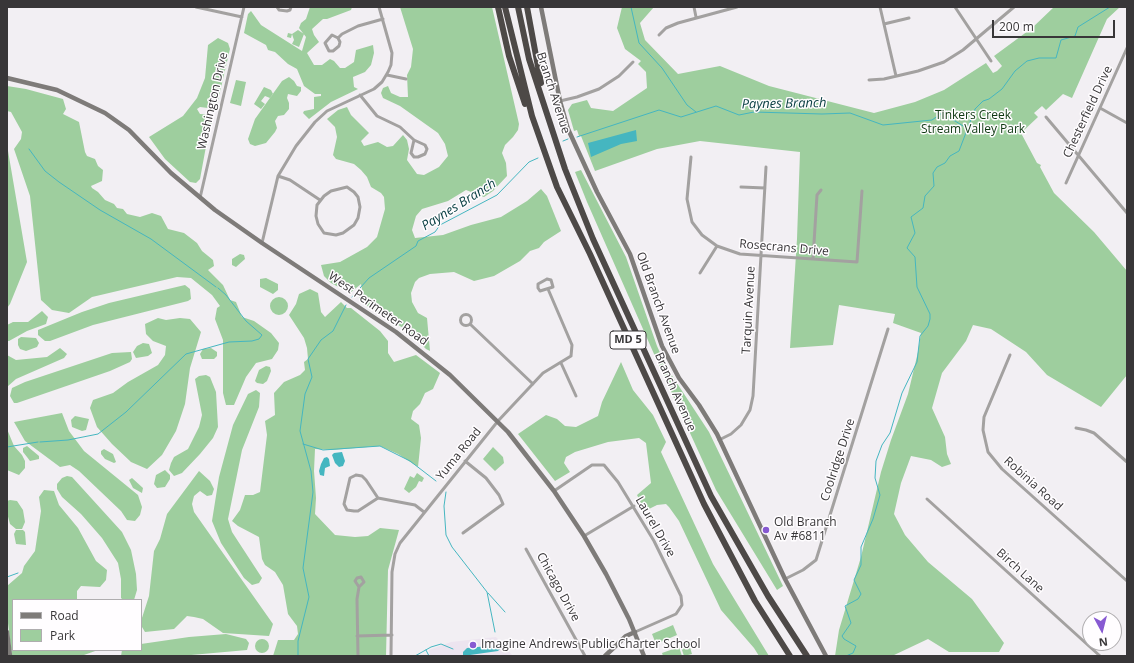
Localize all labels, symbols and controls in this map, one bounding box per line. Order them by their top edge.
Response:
scale bar [994,12,1117,38]
text: 200 m [999,18,1034,35]
street label: Washington Drive [195,51,231,151]
street label: Branch Avenue [533,51,573,135]
street label: Chesterfield Drive [1060,64,1116,160]
water label: Paynes Branch [741,95,827,113]
park label: Tinkers Creek Stream Valley Park [921,109,1025,137]
water label: Paynes Branch [419,176,499,234]
street label: Rosecrans Drive [739,237,829,259]
street label: Old Branch Avenue [633,250,683,356]
street label: Tarquin Avenue [740,266,758,354]
street label: West Perimeter Road [325,269,431,349]
road number: MD 5 [610,331,646,349]
street label: Branch Avenue [651,350,699,434]
street label: Coolridge Drive [818,417,858,503]
street label: Yuma Road [433,425,485,483]
street label: Robinia Road [1001,454,1065,514]
street label: Laurel Drive [632,494,678,560]
place label: Old Branch Av #6811 [774,516,837,544]
marker: Old Branch Av #6811 [761,525,771,535]
street label: Birch Lane [993,546,1047,596]
street label: Chicago Drive [533,550,583,624]
legend [12,599,142,651]
text: Road [50,607,79,624]
north arrow [1082,611,1122,651]
text: Park [50,627,75,644]
text: N [1098,634,1109,650]
place label: Imagine Andrews Public Charter School [481,638,700,652]
marker: Imagine Andrews Public Charter School [468,640,478,650]

